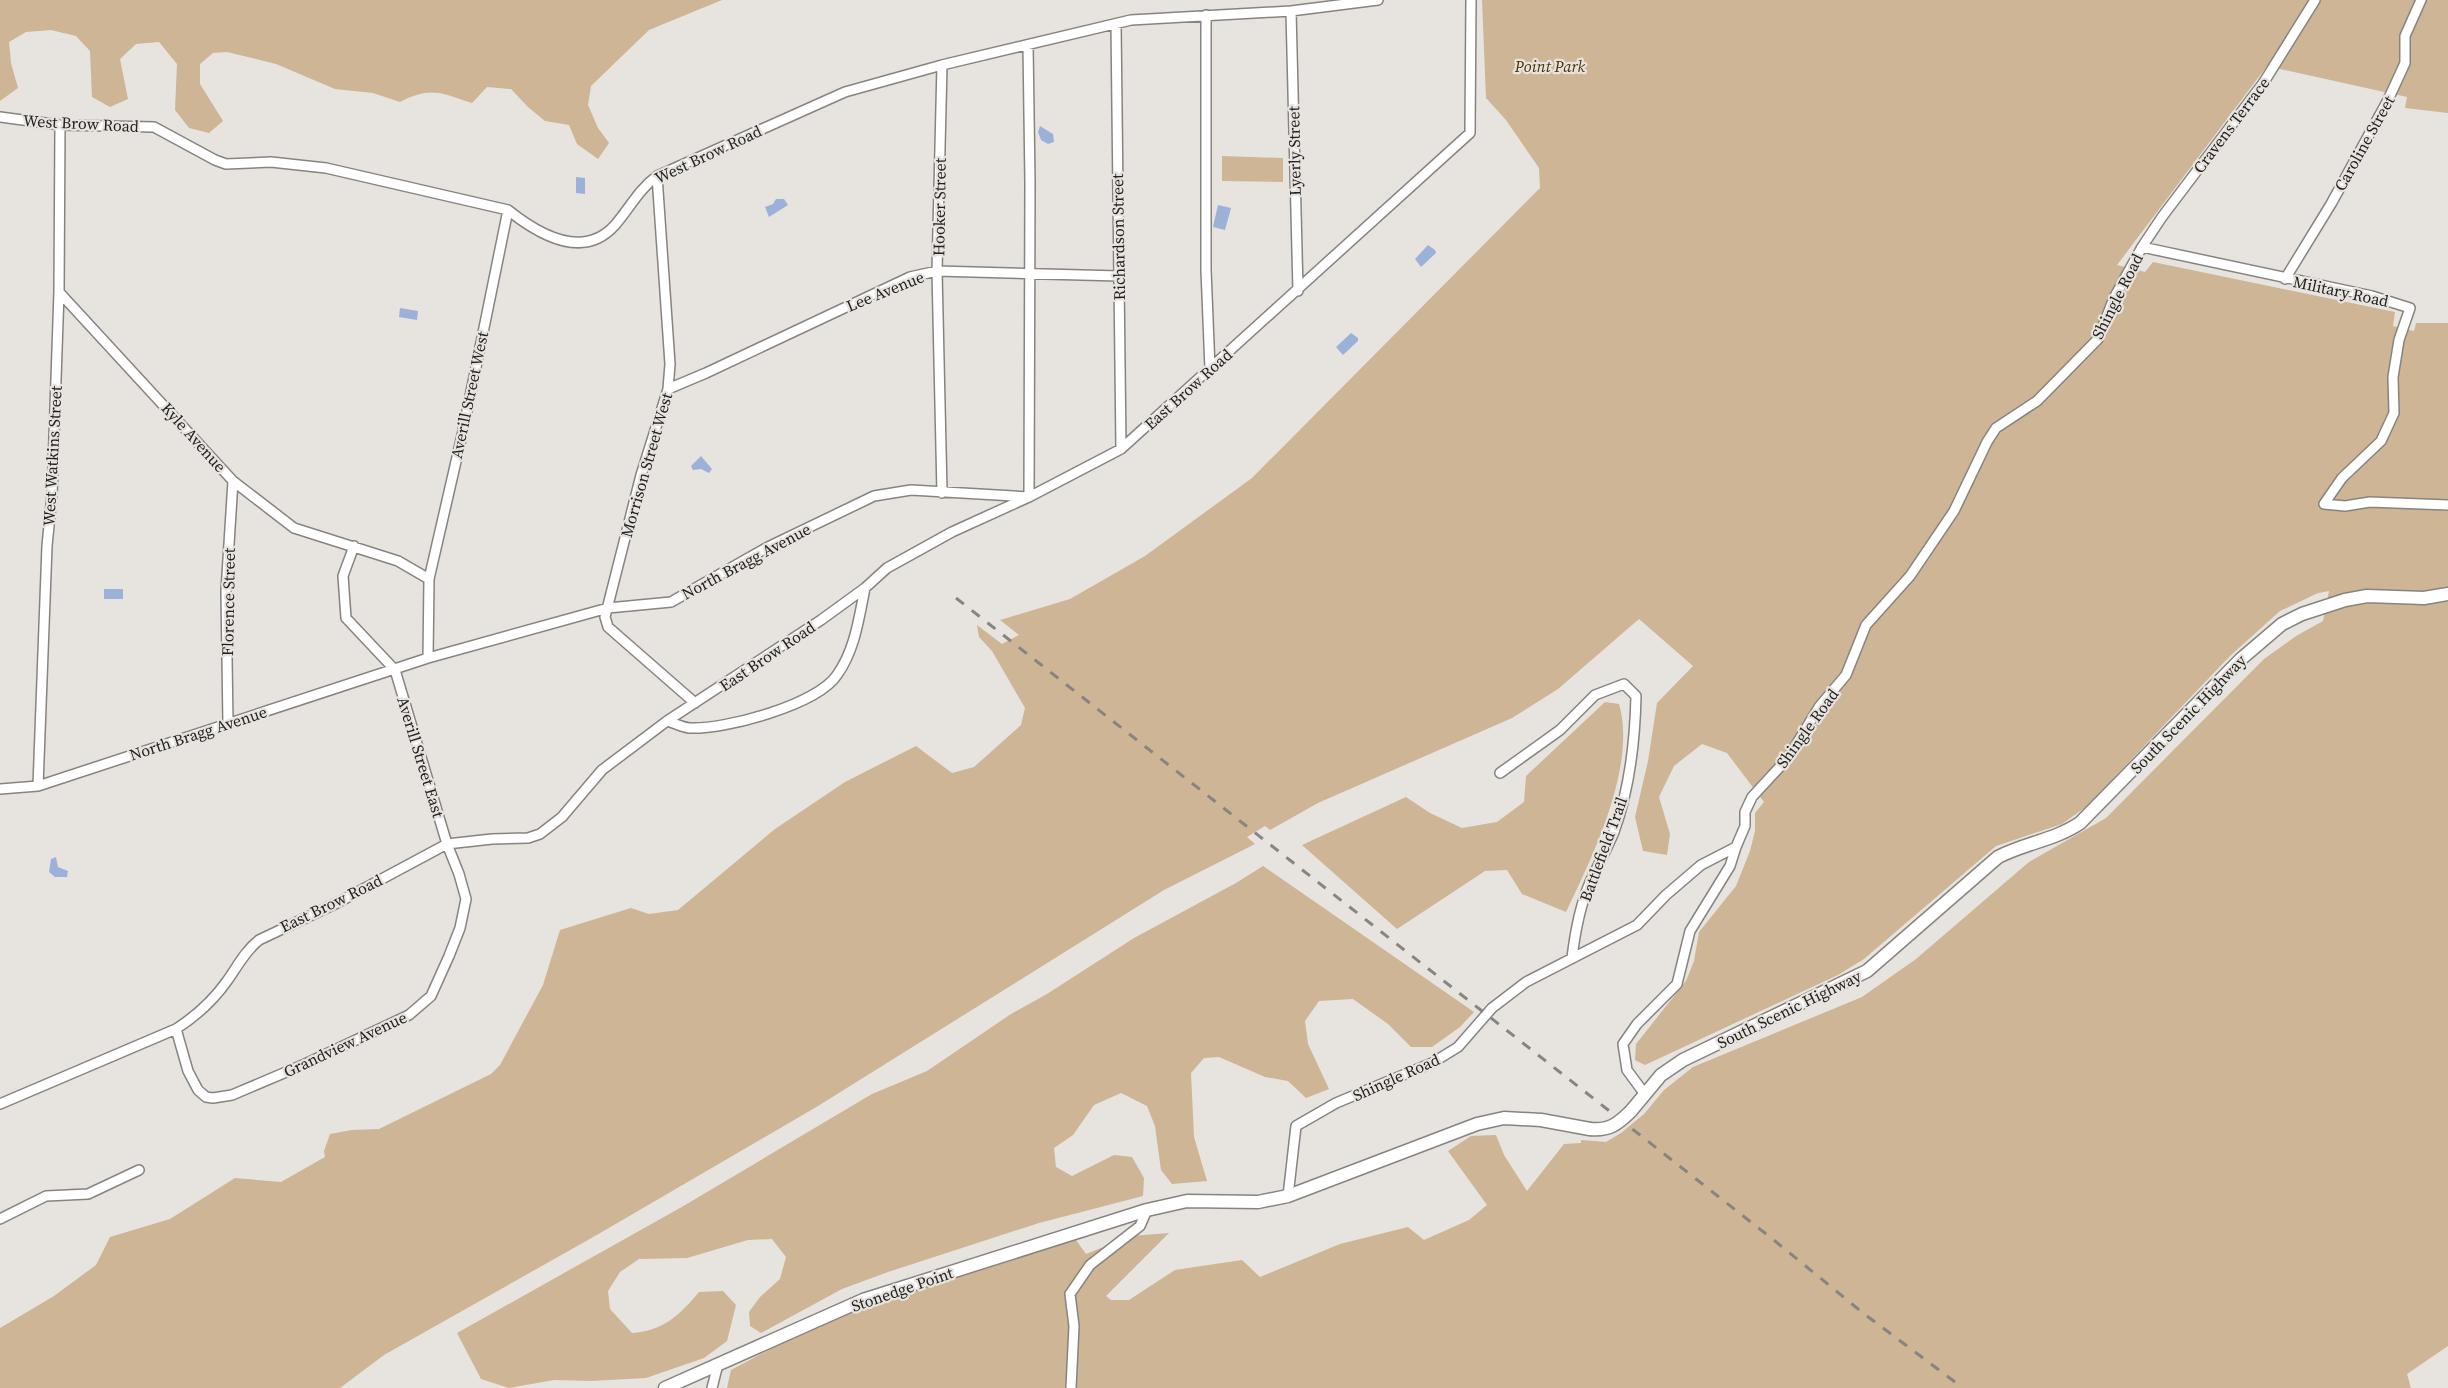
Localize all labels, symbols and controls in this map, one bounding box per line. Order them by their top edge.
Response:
park label: Point Park [1514,55,1586,77]
street label: Cravens Terrace [2188,73,2274,177]
street label: Caroline Street [2329,91,2400,195]
street label: Lyerly Street [1282,105,1306,196]
street label: West Brow Road [23,109,139,137]
street label: West Brow Road [651,120,765,188]
street label: Hooker Street [927,157,951,256]
street label: Richardson Street [1106,173,1130,301]
street label: Shingle Road [2086,250,2148,342]
street label: Lee Avenue [843,265,927,317]
street label: Military Road [2291,270,2391,312]
street label: Averill Street West [445,329,493,461]
street label: East Brow Road [1139,344,1237,434]
street label: West Watkins Street [37,384,67,527]
street label: Morrison Street West [615,389,677,540]
street label: Kyle Avenue [157,397,231,477]
street label: North Bragg Avenue [678,518,814,604]
street label: Florence Street [216,547,240,656]
street label: East Brow Road [715,616,819,696]
street label: South Scenic Highway [2125,649,2251,778]
street label: Shingle Road [1771,684,1843,772]
street label: Averill Street East [392,694,450,821]
street label: North Bragg Avenue [126,700,270,766]
street label: Battlefield Trail [1574,793,1632,904]
street label: East Brow Road [276,869,386,937]
street label: South Scenic Highway [1713,964,1865,1053]
street label: Grandview Avenue [280,1006,410,1082]
street label: Shingle Road [1349,1048,1443,1106]
street label: Stonedge Point [848,1261,957,1317]

